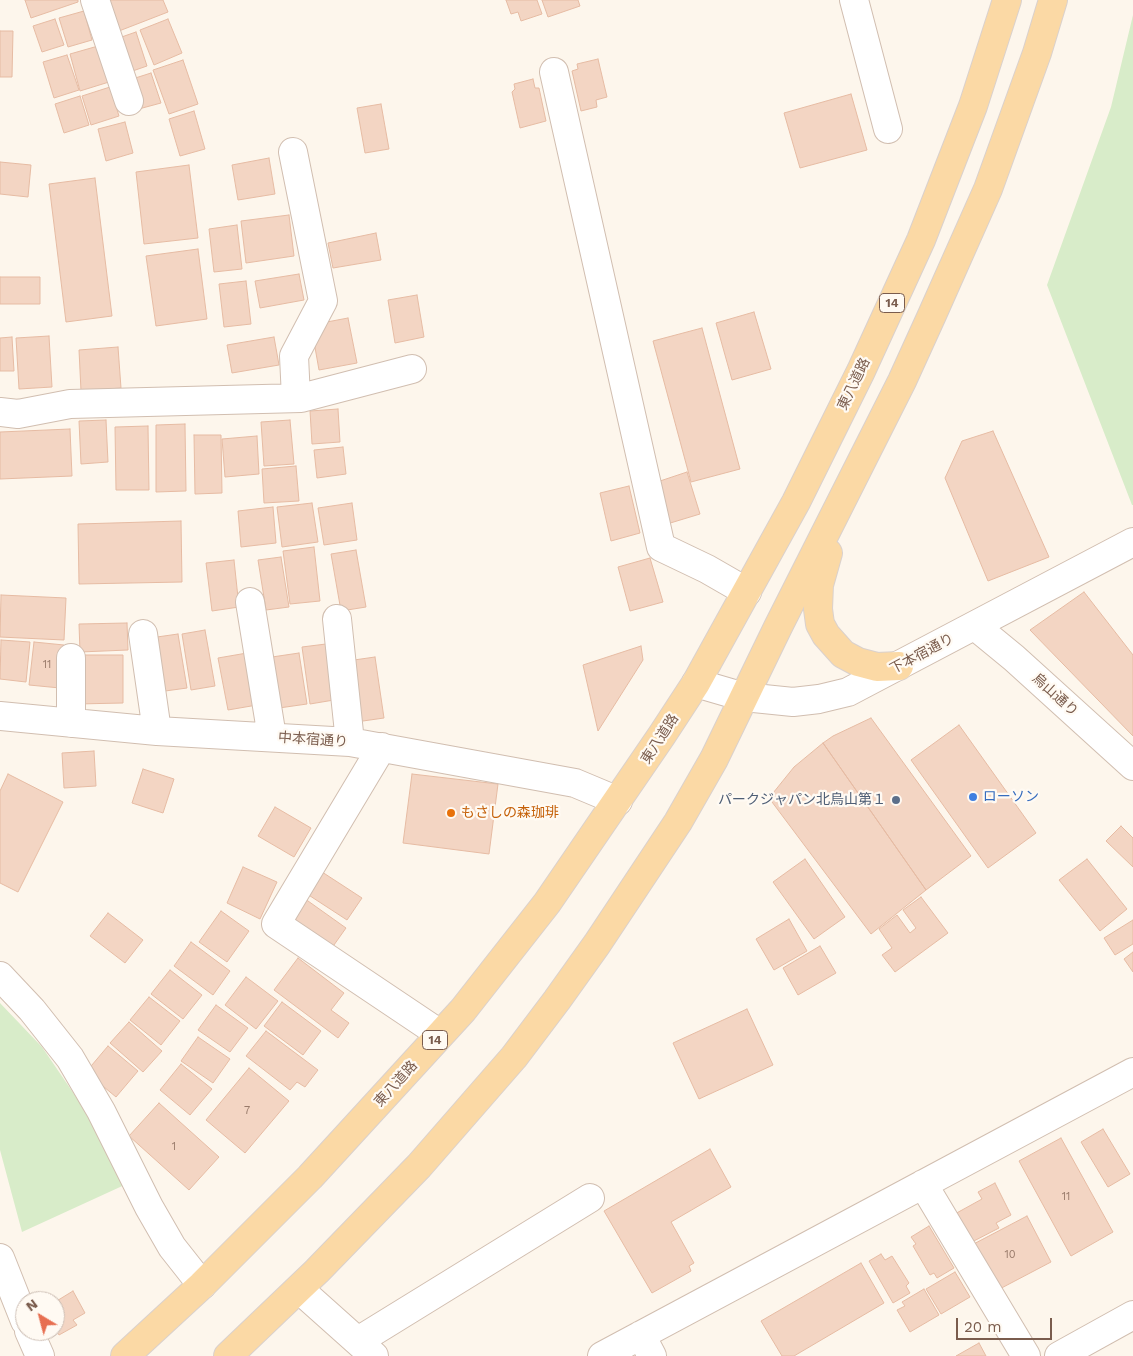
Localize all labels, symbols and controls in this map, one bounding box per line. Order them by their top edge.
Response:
road number: 14 [880,294,904,312]
street label: 東八道路 [834,355,874,413]
street label: 下本宿通り [887,630,957,678]
house number: 11 [43,658,51,672]
street label: 烏山通り [1029,670,1081,720]
street label: 東八道路 [638,711,682,767]
street label: 中本宿通り [277,729,349,751]
place label: ローソン [983,789,1039,805]
marker: ローソン [967,791,979,803]
place label: パークジャパン北烏山第１ [718,792,886,808]
marker: パークジャパン北烏山第１ [890,794,902,806]
place label: もさしの森珈琲 [461,805,559,821]
marker: もさしの森珈琲 [445,807,457,819]
road number: 14 [422,1030,448,1050]
street label: 東八道路 [371,1058,421,1110]
house number: 7 [244,1104,250,1118]
house number: 1 [172,1140,176,1154]
house number: 11 [1062,1190,1070,1204]
house number: 10 [1004,1248,1016,1262]
north arrow [15,1291,65,1341]
text: N [23,1295,41,1314]
scale bar [958,1308,1054,1340]
text: 20 m [964,1318,1002,1336]

